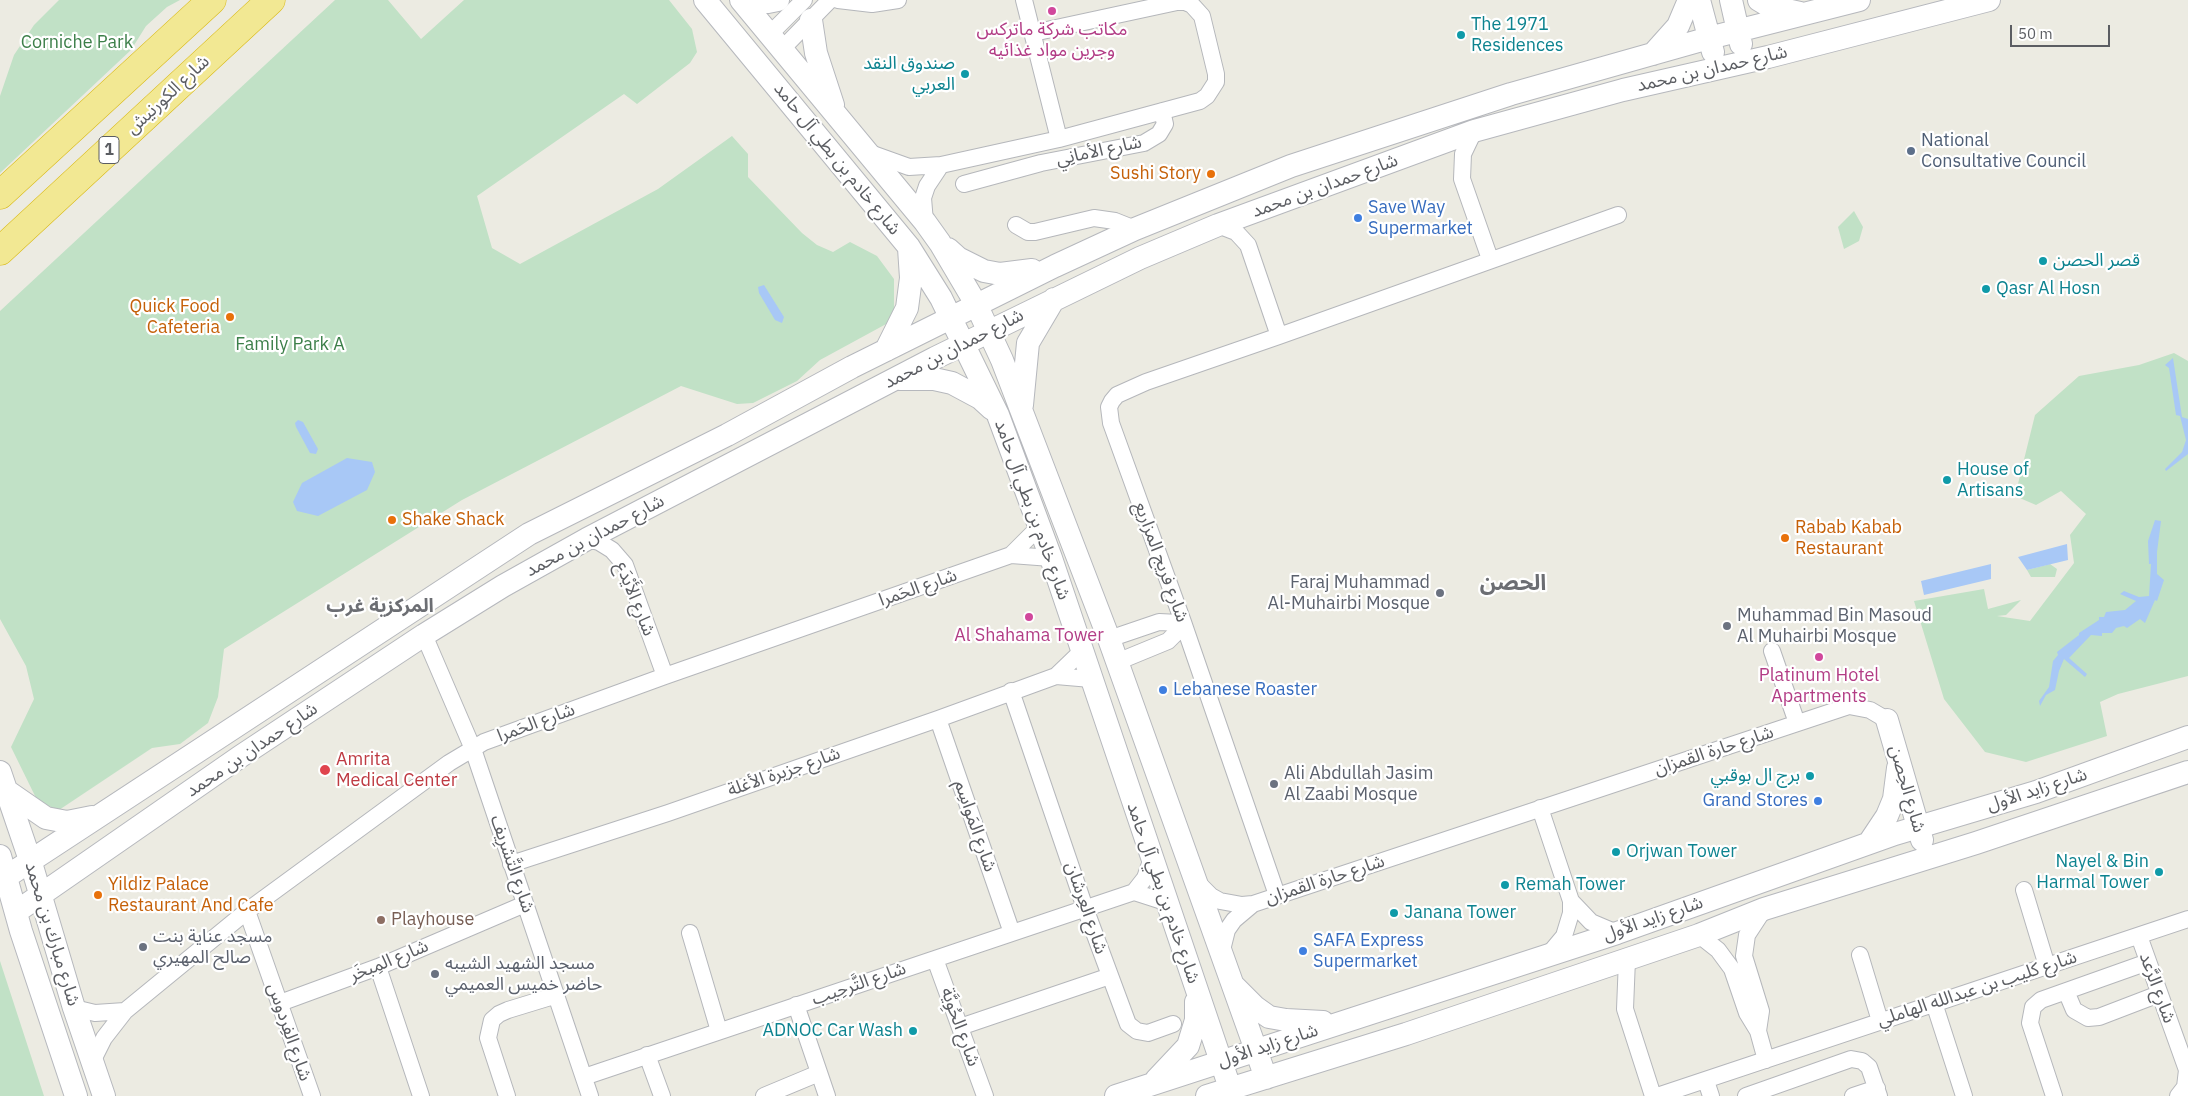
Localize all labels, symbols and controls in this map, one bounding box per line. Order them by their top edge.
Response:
marker: مكاتب شركة ماتركس وجرين مواد غذائيه [1046,5,1058,17]
place label: The 1971 Residences [1471,14,1564,56]
scale bar [2013,15,2113,47]
place label: مكاتب شركة ماتركس وجرين مواد غذائيه [977,19,1127,62]
text: 50 m [2018,24,2053,43]
marker: The 1971 Residences [1455,29,1467,41]
park label: Corniche Park [21,32,133,54]
street label: شارع حمدان بن محمد [1635,41,1789,97]
street label: شارع الكورنيش [122,51,214,139]
place label: صندوق النقد العربي [863,53,955,96]
marker: صندوق النقد العربي [959,68,971,80]
street label: شارع خادم بن بطي آل حامد [769,78,905,240]
place label: National Consultative Council [1921,130,2086,172]
street label: شارع الأمانِي [1054,131,1144,171]
road number: 1 [99,136,119,164]
marker: National Consultative Council [1905,145,1917,157]
street label: شارع حمدان بن محمد [1249,150,1401,222]
place label: Sushi Story [1110,163,1201,185]
marker: Sushi Story [1205,168,1217,180]
place label: Save Way Supermarket [1368,197,1473,240]
marker: Save Way Supermarket [1352,212,1364,224]
place label: قصر الحصن [2053,250,2140,272]
marker: قصر الحصن [2037,255,2049,267]
place label: Qasr Al Hosn [1996,278,2100,300]
marker: Qasr Al Hosn [1980,283,1992,295]
place label: Quick Food Cafeteria [130,296,220,338]
street label: شارع حمدان بن محمد [881,304,1027,394]
marker: Quick Food Cafeteria [224,311,236,323]
park label: Family Park A [235,334,345,356]
street label: شارع خادم بن بطي آل حامد [989,417,1075,603]
place label: House of Artisans [1957,459,2029,502]
marker: House of Artisans [1941,474,1953,486]
street label: شارع حمدان بن محمد [522,490,668,582]
street label: شارع فريج المزاريع [1129,499,1193,625]
place label: Shake Shack [402,509,504,531]
marker: Shake Shack [386,514,398,526]
place label: Rabab Kabab Restaurant [1795,517,1902,560]
marker: Rabab Kabab Restaurant [1779,532,1791,544]
street label: شارع الأَيْدَع [610,559,660,639]
street label: شارع الحَمرا [876,565,960,611]
district label: الحصن [1480,571,1546,597]
place label: Faraj Muhammad Al-Muhairbi Mosque [1268,572,1430,614]
marker: Faraj Muhammad Al-Muhairbi Mosque [1434,587,1446,599]
district label: المركزية غرب [326,596,434,618]
place label: Muhammad Bin Masoud Al Muhairbi Mosque [1737,605,1932,648]
marker: Al Shahama Tower [1023,611,1035,623]
marker: Muhammad Bin Masoud Al Muhairbi Mosque [1721,620,1733,632]
place label: Al Shahama Tower [954,625,1104,647]
marker: Platinum Hotel Apartments [1813,651,1825,663]
place label: Platinum Hotel Apartments [1759,665,1879,708]
place label: Lebanese Roaster [1173,679,1317,701]
marker: Lebanese Roaster [1157,684,1169,696]
street label: شارع حمدان بن محمد [182,698,322,802]
street label: شارع الحَمرا [494,699,578,747]
street label: شارع حارة القمزان [1652,722,1776,780]
street label: شارع جزيرة الأغلة [725,743,843,801]
street label: شارع الحِصن [1884,743,1930,835]
place label: Amrita Medical Center [336,749,457,792]
marker: Amrita Medical Center [318,763,332,777]
place label: Ali Abdullah Jasim Al Zaabi Mosque [1284,763,1433,806]
street label: شارع زايد الأول [1984,764,2090,816]
place label: برج ال بوقبي [1710,765,1800,787]
marker: برج ال بوقبي [1804,770,1816,782]
street label: شارع المَواسِم [949,777,1001,875]
marker: Ali Abdullah Jasim Al Zaabi Mosque [1268,778,1280,790]
place label: Grand Stores [1702,790,1808,812]
marker: Grand Stores [1812,795,1824,807]
street label: شارع خادم بن بطي آل حامد [1122,800,1204,986]
street label: شارع التَّشرِيف [485,812,539,916]
place label: Orjwan Tower [1626,841,1737,863]
marker: Orjwan Tower [1610,846,1622,858]
street label: شارع حارة القمزان [1263,851,1387,909]
place label: Nayel & Bin Harmal Tower [2036,851,2149,894]
street label: شارع مبارك بن محمد [20,859,84,1009]
street label: شارع العِرشان [1060,859,1112,957]
marker: Nayel & Bin Harmal Tower [2153,866,2165,878]
place label: Yildiz Palace Restaurant And Cafe [108,874,274,916]
place label: Remah Tower [1515,874,1625,896]
marker: Remah Tower [1499,879,1511,891]
marker: Yildiz Palace Restaurant And Cafe [92,889,104,901]
street label: شارع زايد الأول [1600,892,1706,946]
place label: Janana Tower [1404,902,1516,924]
marker: Janana Tower [1388,907,1400,919]
place label: Playhouse [391,909,474,931]
marker: Playhouse [375,914,387,926]
place label: مسجد عناية بنت صالح المهيري [153,926,273,969]
place label: SAFA Express Supermarket [1313,930,1424,972]
street label: شارع المِبخَر [346,935,432,987]
marker: مسجد عناية بنت صالح المهيري [137,941,149,953]
marker: SAFA Express Supermarket [1297,945,1309,957]
street label: شارع كليب بن عبدالله الهاملي [1874,946,2080,1032]
street label: شارع الرَّعد [2134,950,2180,1026]
place label: مسجد الشهيد الشيبه حاضر خميس العميمي [445,953,602,996]
street label: شارع التَّرحِيب [809,958,909,1010]
marker: مسجد الشهيد الشيبه حاضر خميس العميمي [429,968,441,980]
street label: شارع الفِردوس [262,980,316,1084]
street label: شارع الحُوِيَّة [936,985,984,1069]
place label: ADNOC Car Wash [762,1020,903,1042]
street label: شارع زايد الأول [1215,1020,1321,1072]
marker: ADNOC Car Wash [907,1025,919,1037]

